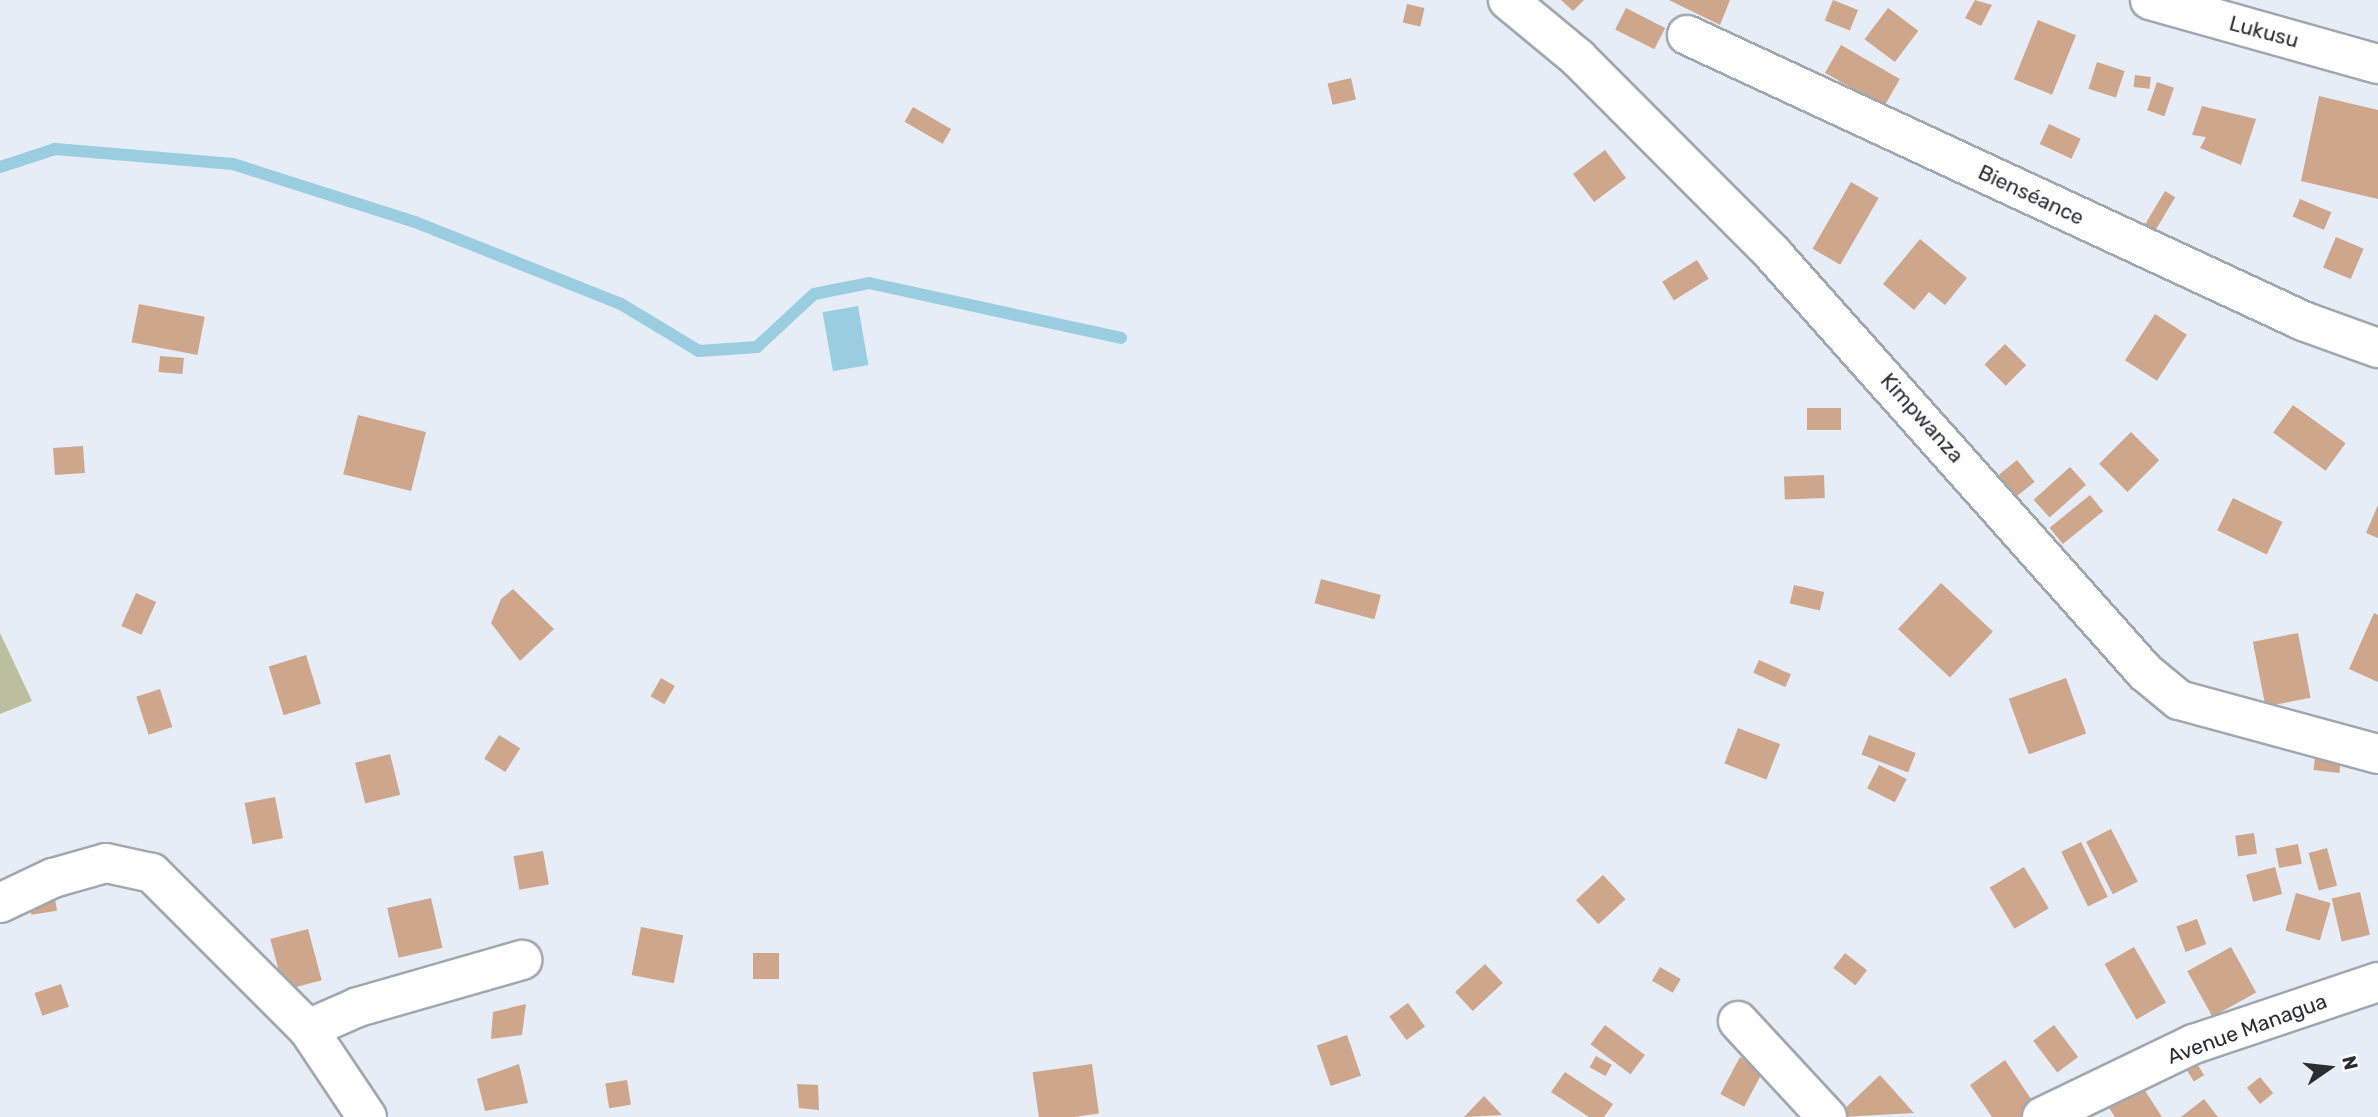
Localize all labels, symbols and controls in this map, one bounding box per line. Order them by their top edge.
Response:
street label: Lukusu [2226,11,2302,53]
street label: Bienséance [1974,160,2088,230]
street label: Kimpwanza [1875,368,1969,468]
street label: Avenue Managua [2164,988,2330,1070]
north arrow [2294,1033,2364,1103]
text: N [2337,1053,2363,1072]

